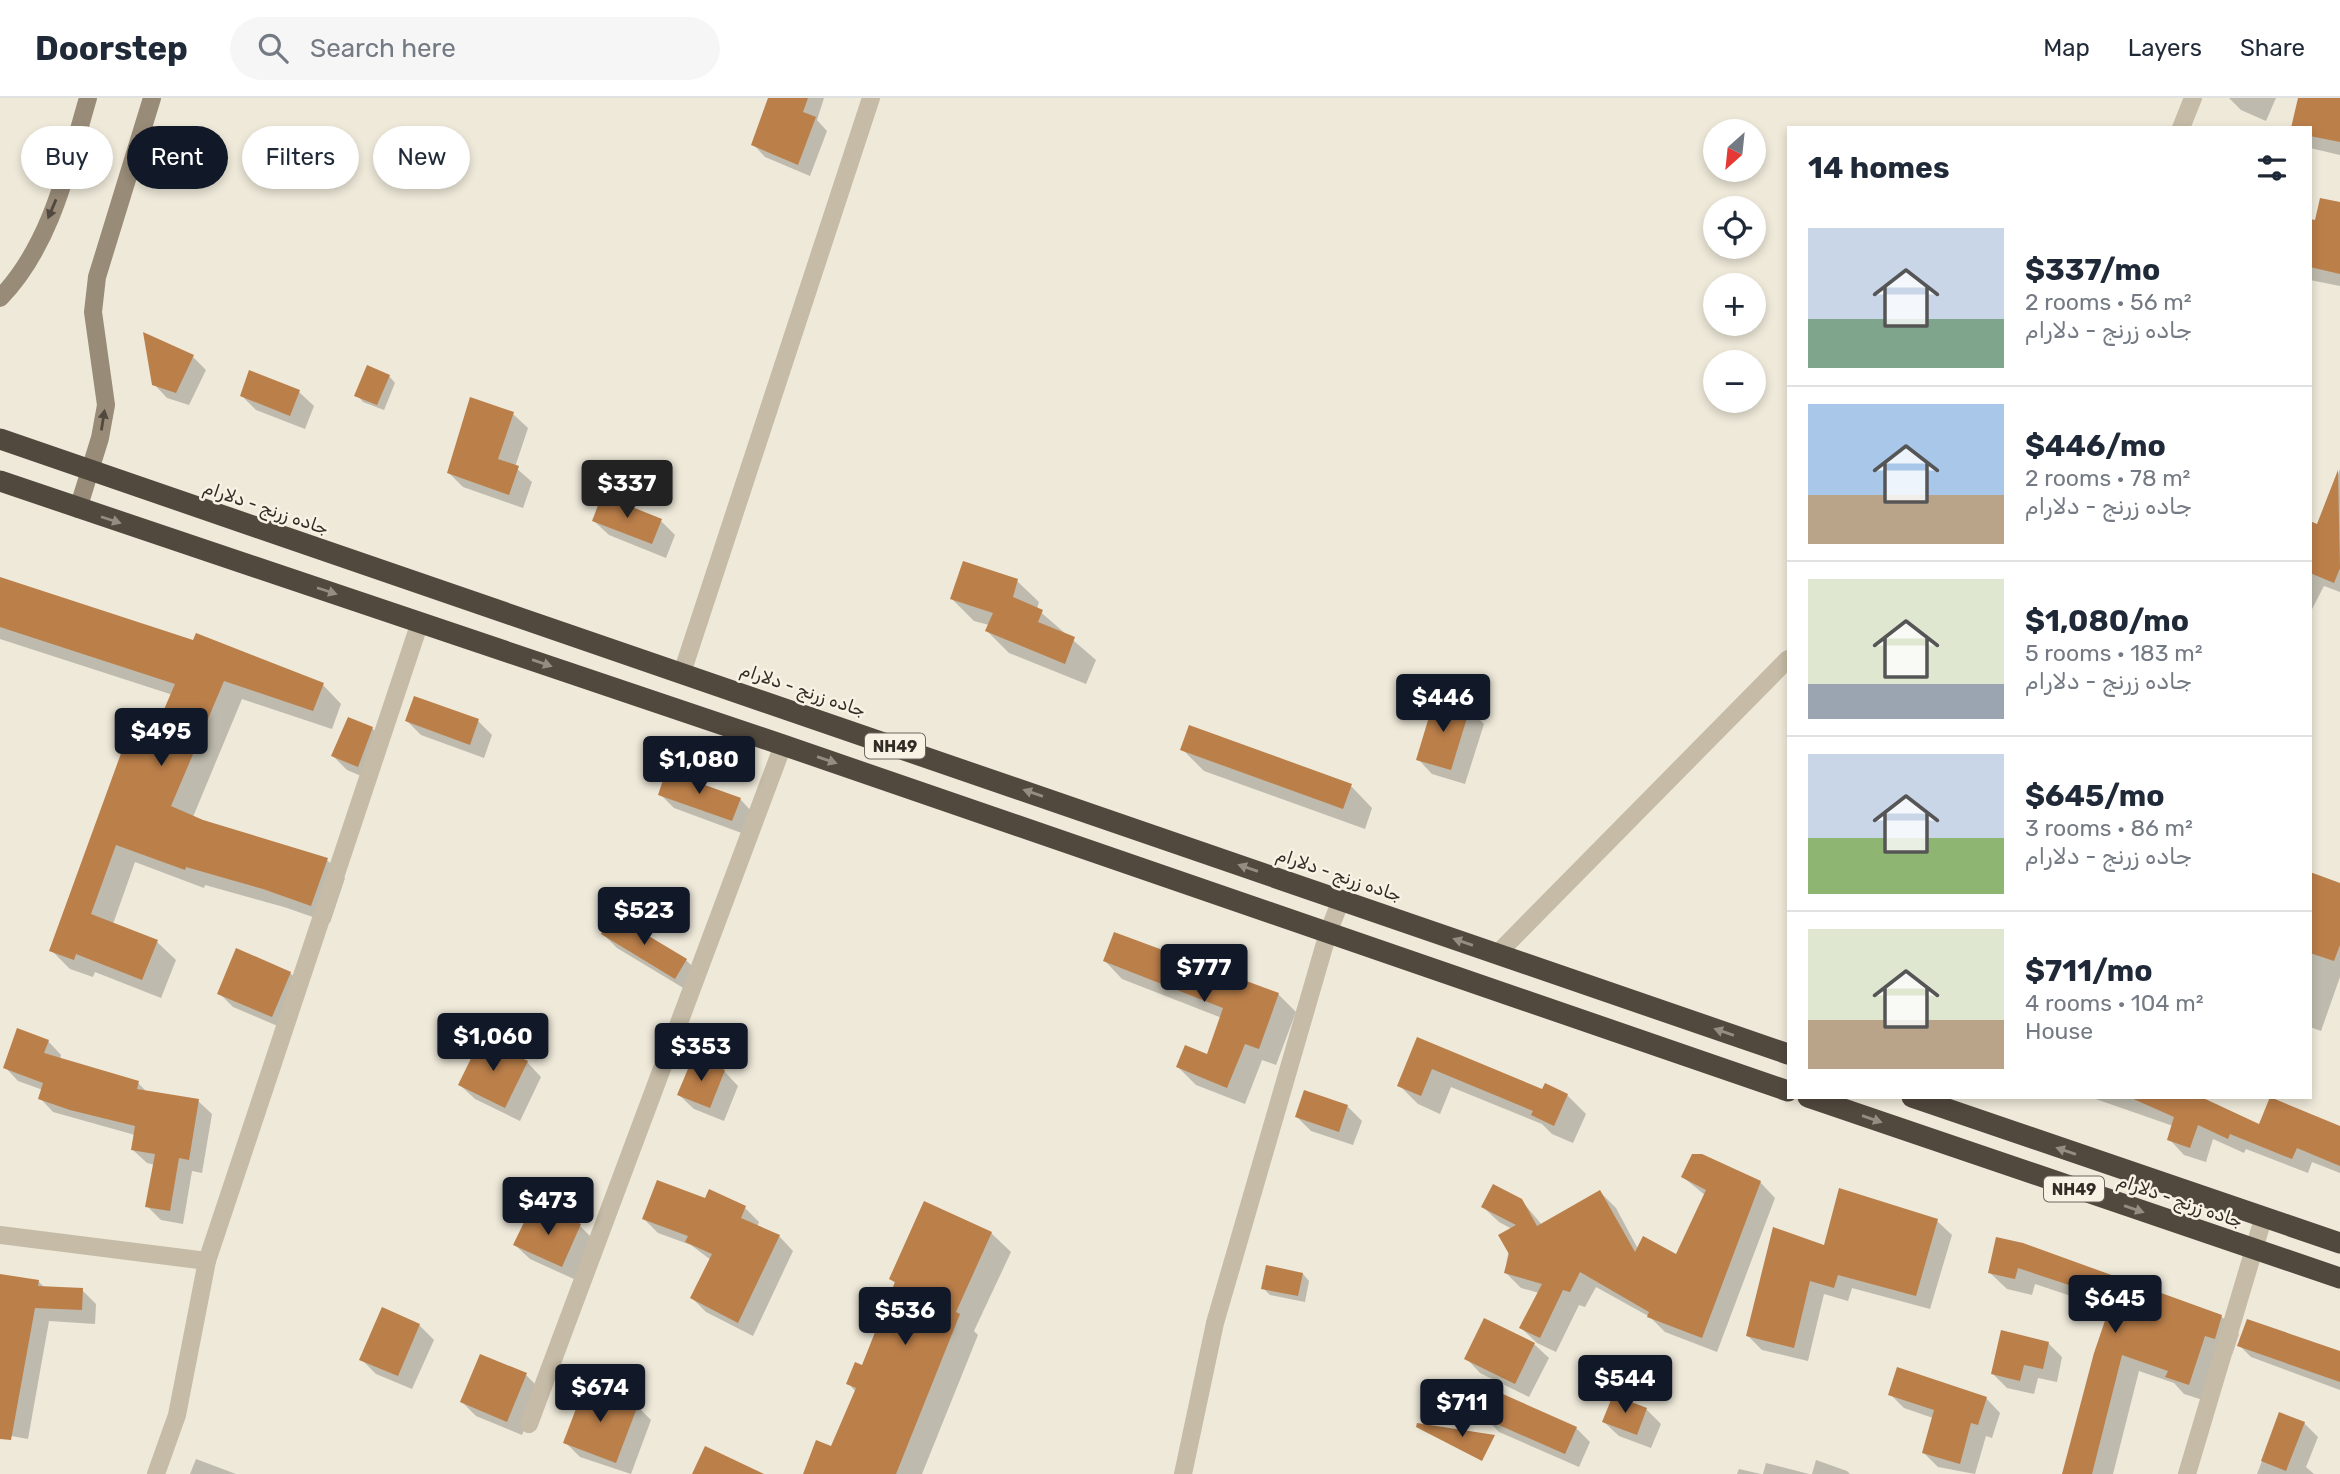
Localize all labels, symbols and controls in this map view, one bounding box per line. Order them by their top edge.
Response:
search box [230,17,720,80]
text: Doorstep [35,29,188,68]
icon: search [254,29,292,67]
text: Search here [310,33,456,64]
text: Map [2043,34,2090,62]
text: Layers [2128,34,2202,62]
text: Share [2240,34,2305,62]
north arrow [1703,119,1766,182]
map controls [1703,119,1766,413]
chip: Buy [21,126,113,189]
chip: Rent [127,126,228,189]
chip: Filters [242,126,359,189]
chip: New [373,126,470,189]
icon: filters [2253,149,2291,187]
text: 14 homes [1808,150,1950,186]
button: locate [1703,196,1766,259]
one-way arrow [46,199,57,220]
text: $337/mo [2025,252,2160,288]
icon: home [1864,256,1948,340]
button: + [1703,273,1766,336]
text: 2 rooms · 56 m² [2025,288,2192,316]
text: جاده زرنج - دلارام [2025,316,2192,344]
button: − [1703,350,1766,413]
one-way arrow [98,409,109,431]
text: $446/mo [2025,428,2166,464]
icon: home [1864,432,1948,516]
pin: $337 [586,460,668,520]
text: 2 rooms · 78 m² [2025,464,2190,492]
text: $337 [598,469,656,497]
street label: جاده زرنج - دلارام [200,476,331,541]
text: جاده زرنج - دلارام [2025,492,2192,520]
one-way arrow [100,515,121,526]
one-way arrow [316,586,337,597]
text: $1,080/mo [2025,603,2189,639]
icon: home [1864,607,1948,691]
text: 5 rooms · 183 m² [2025,639,2202,667]
one-way arrow [532,658,553,669]
street label: جاده زرنج - دلارام [737,658,868,723]
text: جاده زرنج - دلارام [2025,667,2192,695]
pin: $446 [1402,674,1484,734]
text: $446 [1412,683,1474,711]
pin: $495 [120,708,202,768]
text: $495 [131,717,191,745]
road number: NH49 [865,734,925,758]
pin: $1,080 [642,736,756,796]
text: $1,080 [659,745,739,773]
one-way arrow [817,755,838,766]
text: $645/mo [2025,778,2165,814]
icon: home [1864,782,1948,866]
one-way arrow [1022,787,1043,798]
text: 3 rooms · 86 m² [2025,814,2193,842]
text: جاده زرنج - دلارام [2025,842,2192,870]
street label: جاده زرنج - دلارام [1273,843,1404,908]
one-way arrow [1237,862,1258,873]
pin: $523 [603,888,685,947]
text: $523 [614,896,674,924]
one-way arrow [1452,936,1473,947]
pin: $777 [1163,944,1245,1004]
text: $777 [1177,953,1231,981]
text: $711/mo [2025,953,2153,989]
icon: home [1864,957,1948,1041]
text: 4 rooms · 104 m² [2025,989,2204,1017]
pin: $1,060 [436,1014,550,1073]
text: House [2025,1017,2093,1045]
text: $1,060 [453,1022,533,1050]
pin: $353 [660,1024,742,1083]
one-way arrow [1713,1026,1734,1037]
text: $353 [671,1032,731,1060]
one-way arrow [1862,1114,1883,1125]
one-way arrow [2056,1145,2077,1156]
street label: جاده زرنج - دلارام [2114,1169,2245,1234]
road number: NH49 [2044,1176,2104,1202]
pin: $473 [507,1178,589,1237]
text: $473 [519,1186,577,1214]
one-way arrow [2123,1204,2144,1215]
pin: $645 [2074,1276,2156,1335]
text: $645 [2085,1284,2145,1312]
pin: $536 [864,1288,946,1347]
text: $536 [875,1296,935,1324]
pin: $544 [1584,1356,1666,1415]
pin: $674 [559,1364,641,1424]
text: $544 [1594,1364,1656,1392]
text: $674 [571,1373,629,1401]
pin: $711 [1421,1380,1503,1439]
text: $711 [1436,1388,1488,1416]

